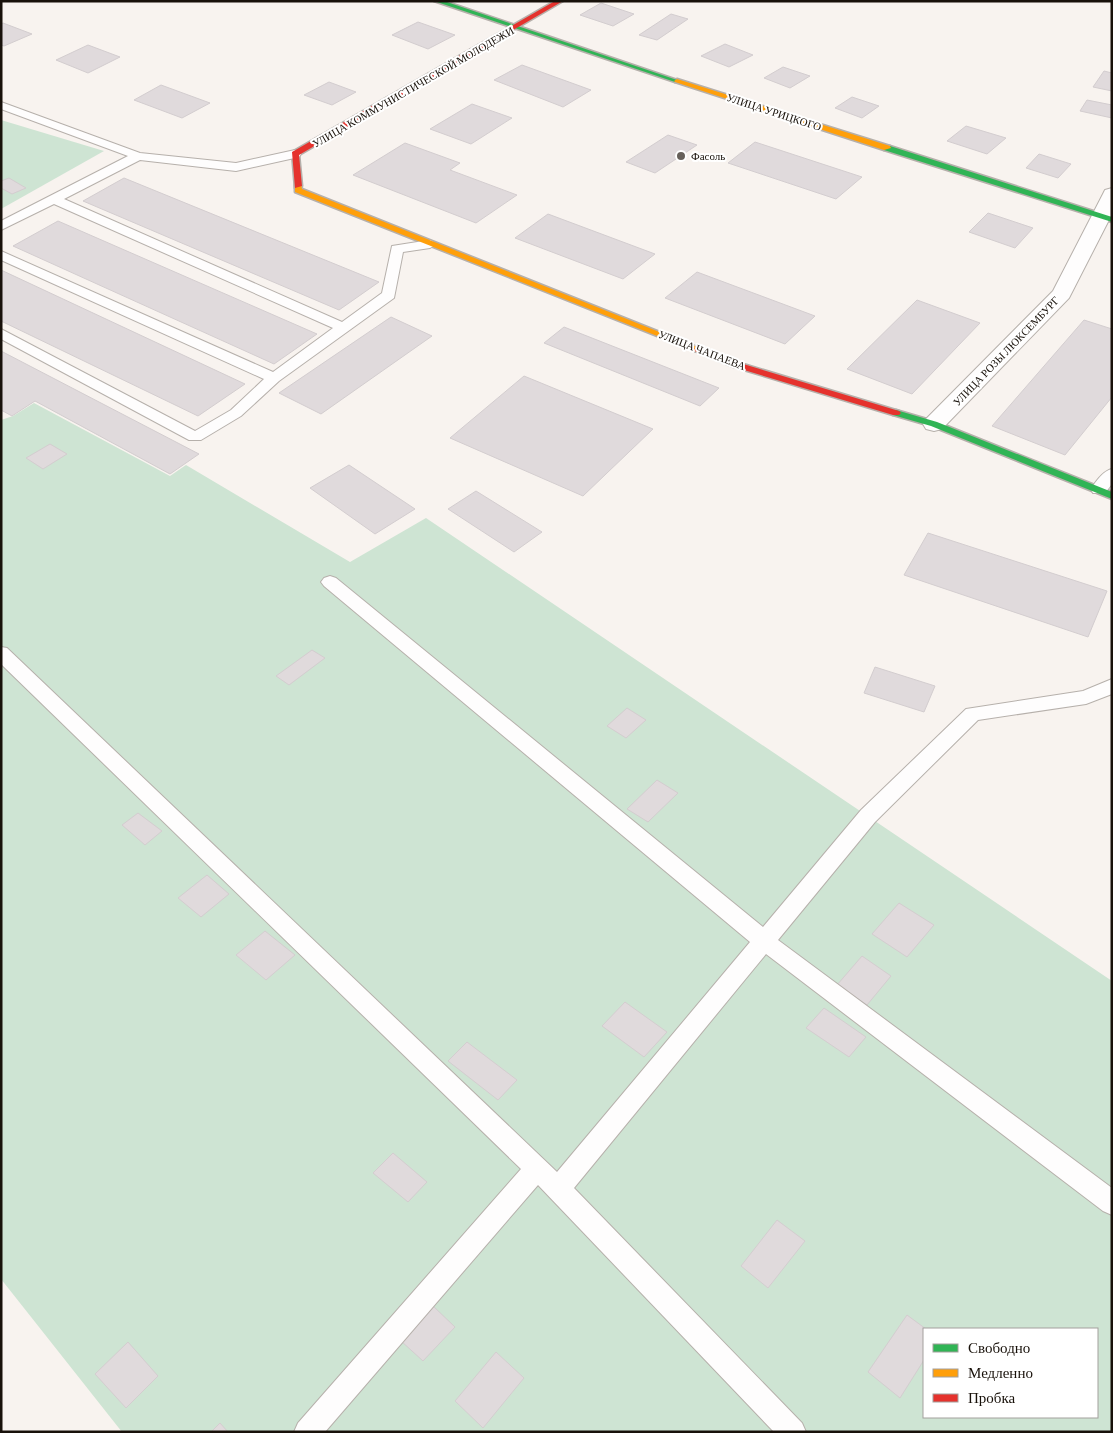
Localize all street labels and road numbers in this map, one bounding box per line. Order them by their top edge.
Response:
street label: УЛИЦА КОММУНИСТИЧЕСКОЙ МОЛОДЕЖИ [310,24,516,150]
street label: УЛИЦА УРИЦКОГО [725,91,823,133]
street label: УЛИЦА РОЗЫ ЛЮКСЕМБУРГ [951,294,1061,408]
street label: УЛИЦА ЧАПАЕВА [657,328,747,372]

